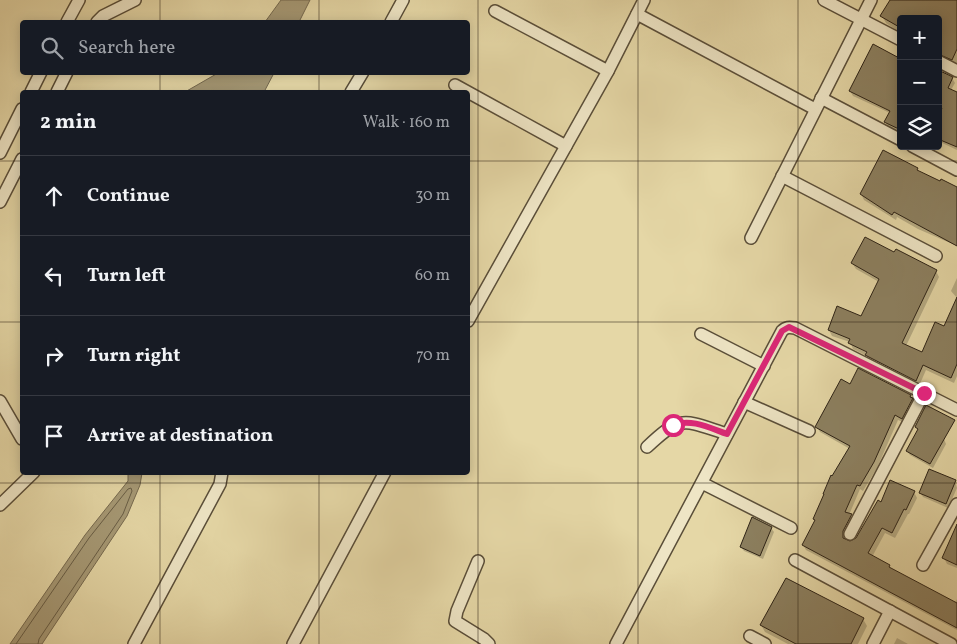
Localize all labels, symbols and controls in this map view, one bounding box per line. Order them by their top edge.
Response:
map controls [897,15,942,150]
button: + [897,15,942,60]
search box [20,20,470,75]
icon: search [38,34,66,62]
text: Search here [78,35,175,61]
button: − [897,60,942,105]
button: layers [897,105,942,150]
text: 2 min [40,108,97,137]
text: Walk · 160 m [363,112,450,134]
icon: ahead [40,182,68,210]
text: Continue [87,183,170,209]
text: 30 m [415,185,450,207]
icon: left [40,262,68,290]
text: Turn left [87,263,166,289]
text: 60 m [415,265,450,287]
icon: right [40,342,68,370]
text: Turn right [87,343,180,369]
text: 70 m [416,345,450,367]
route end [913,382,936,405]
route start [662,414,685,437]
icon: arrive [40,422,68,450]
text: Arrive at destination [87,423,273,449]

